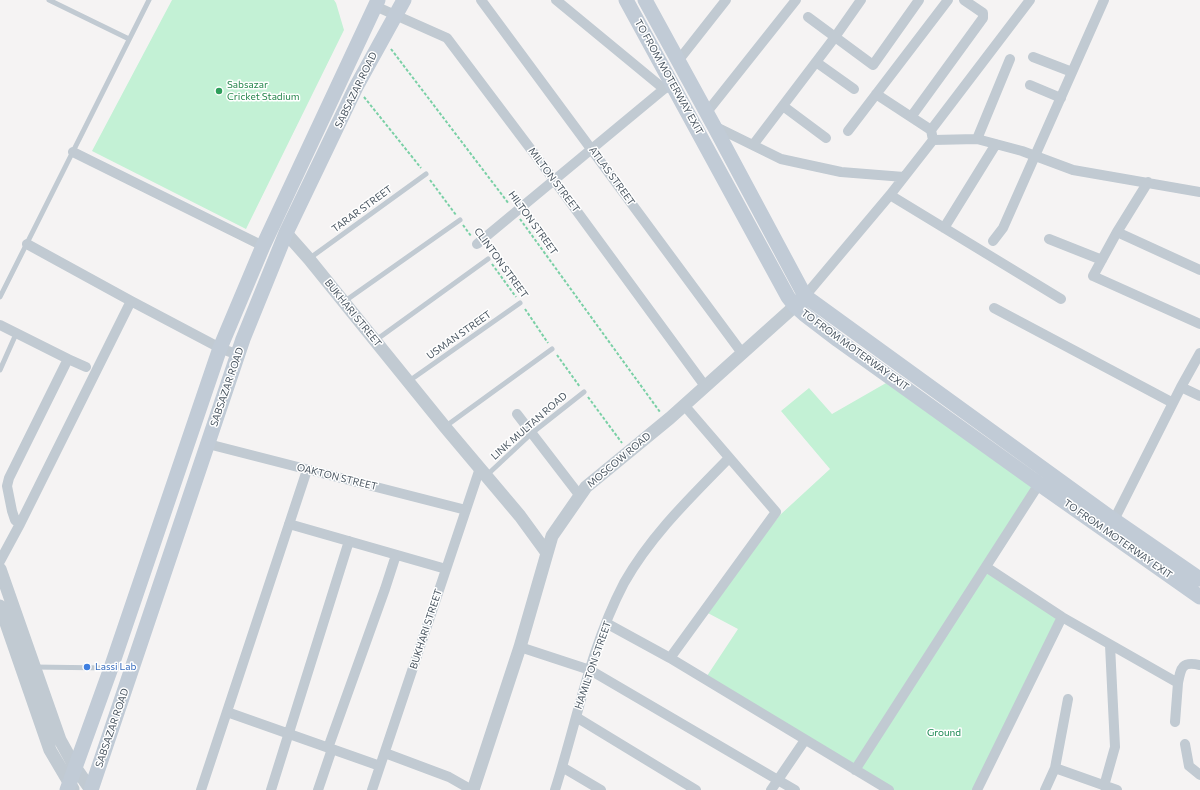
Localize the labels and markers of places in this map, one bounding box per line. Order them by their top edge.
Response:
place label: Sabsazar Cricket Stadium [227,79,300,102]
marker: Sabsazar Cricket Stadium [214,86,224,96]
place label: Lassi Lab [95,661,136,673]
marker: Lassi Lab [82,662,92,672]

